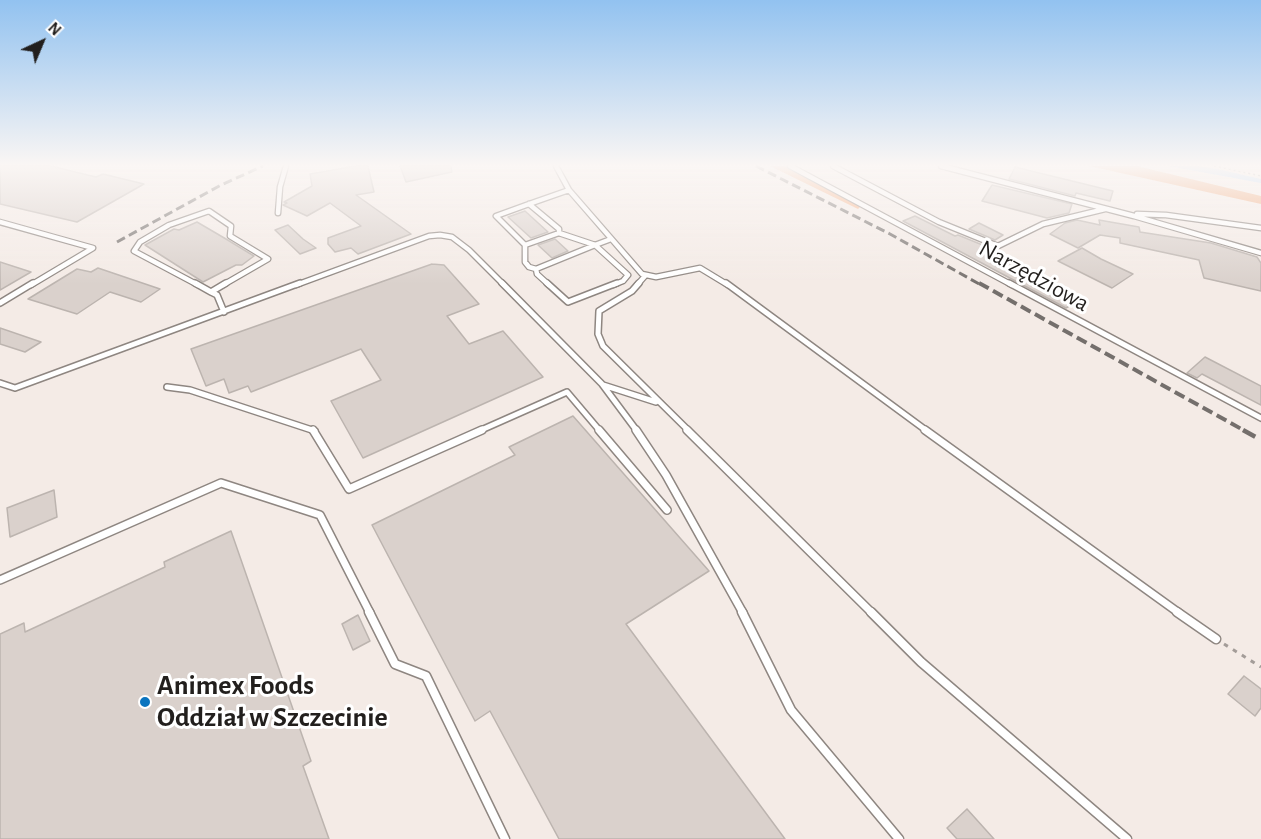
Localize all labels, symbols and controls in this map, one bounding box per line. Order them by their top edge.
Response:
north arrow [12,12,72,72]
text: N [45,19,64,39]
street label: Narzędziowa [974,234,1094,318]
place label: Animex Foods Oddział w Szczecinie [157,669,388,735]
marker: Animex Foods Oddział w Szczecinie [138,695,152,709]

